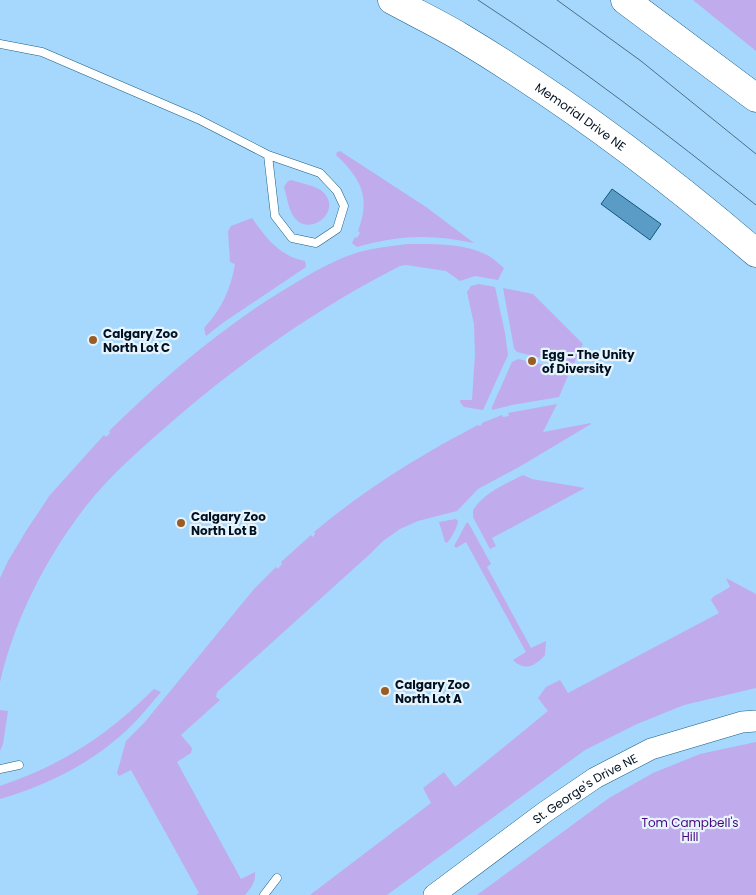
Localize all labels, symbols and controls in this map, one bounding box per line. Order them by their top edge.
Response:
street label: Memorial Drive NE [532,78,630,154]
place label: Calgary Zoo North Lot C [103,325,178,356]
marker: Calgary Zoo North Lot C [87,334,99,346]
place label: Egg - The Unity of Diversity [542,346,635,377]
marker: Egg - The Unity of Diversity [526,355,538,367]
place label: Calgary Zoo North Lot B [191,508,266,539]
marker: Calgary Zoo North Lot B [175,517,187,529]
place label: Calgary Zoo North Lot A [395,676,470,707]
marker: Calgary Zoo North Lot A [379,685,391,697]
street label: St. George's Drive NE [529,749,640,827]
park label: Tom Campbell's Hill [641,814,739,845]

